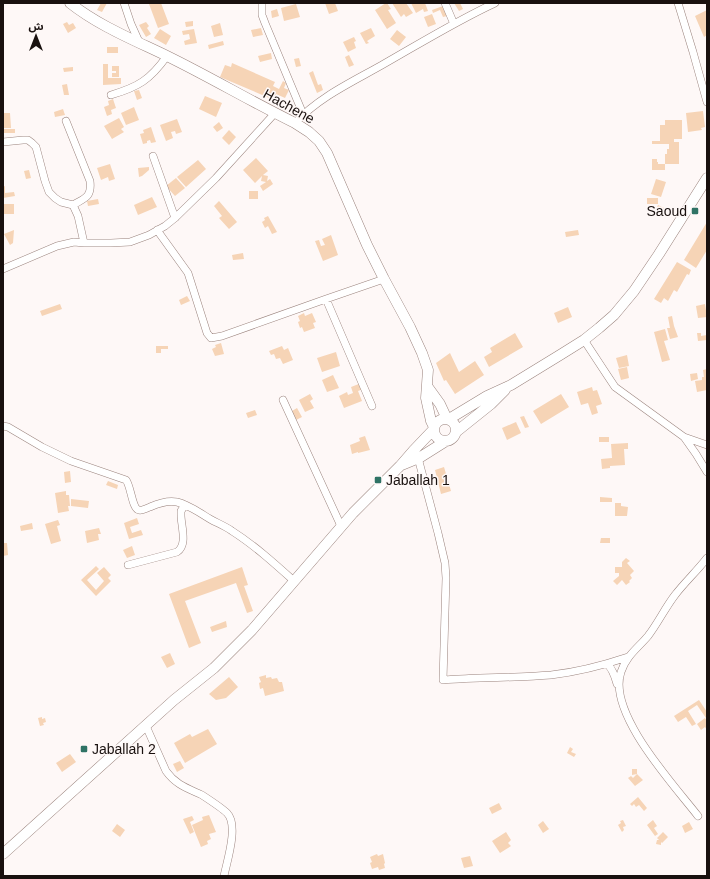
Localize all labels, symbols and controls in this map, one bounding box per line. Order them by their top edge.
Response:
north arrow [16,16,56,56]
text: ش [28,20,44,33]
street label: Hachene [261,85,318,127]
place label: Saoud [647,203,687,219]
marker: Saoud [690,206,700,216]
place label: Jaballah 1 [386,472,450,488]
marker: Jaballah 1 [373,475,383,485]
place label: Jaballah 2 [92,741,156,757]
marker: Jaballah 2 [79,744,89,754]

